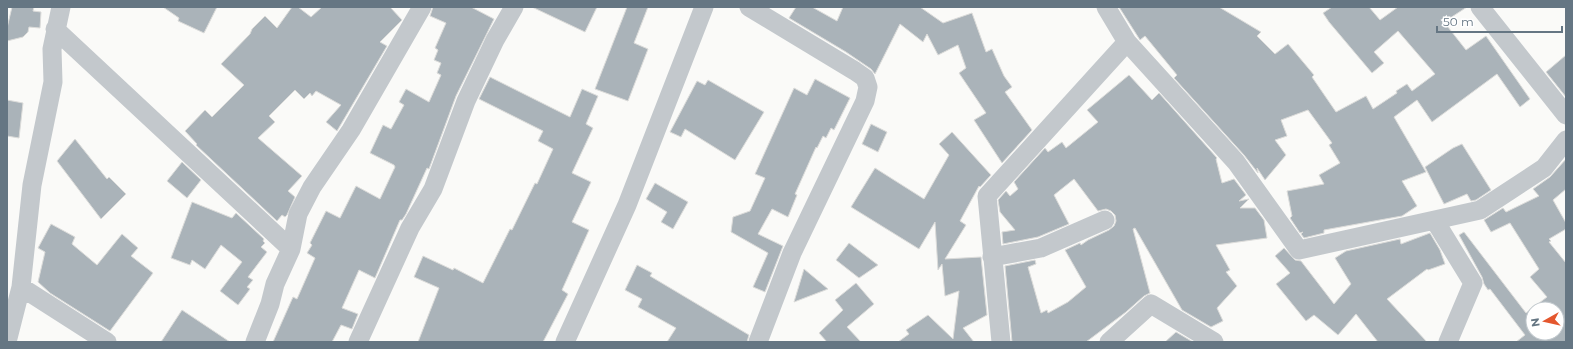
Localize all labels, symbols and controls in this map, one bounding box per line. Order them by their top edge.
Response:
scale bar [1437,8,1562,34]
text: 50 m [1443,14,1474,29]
north arrow [1525,301,1565,341]
text: N [1528,317,1543,328]

